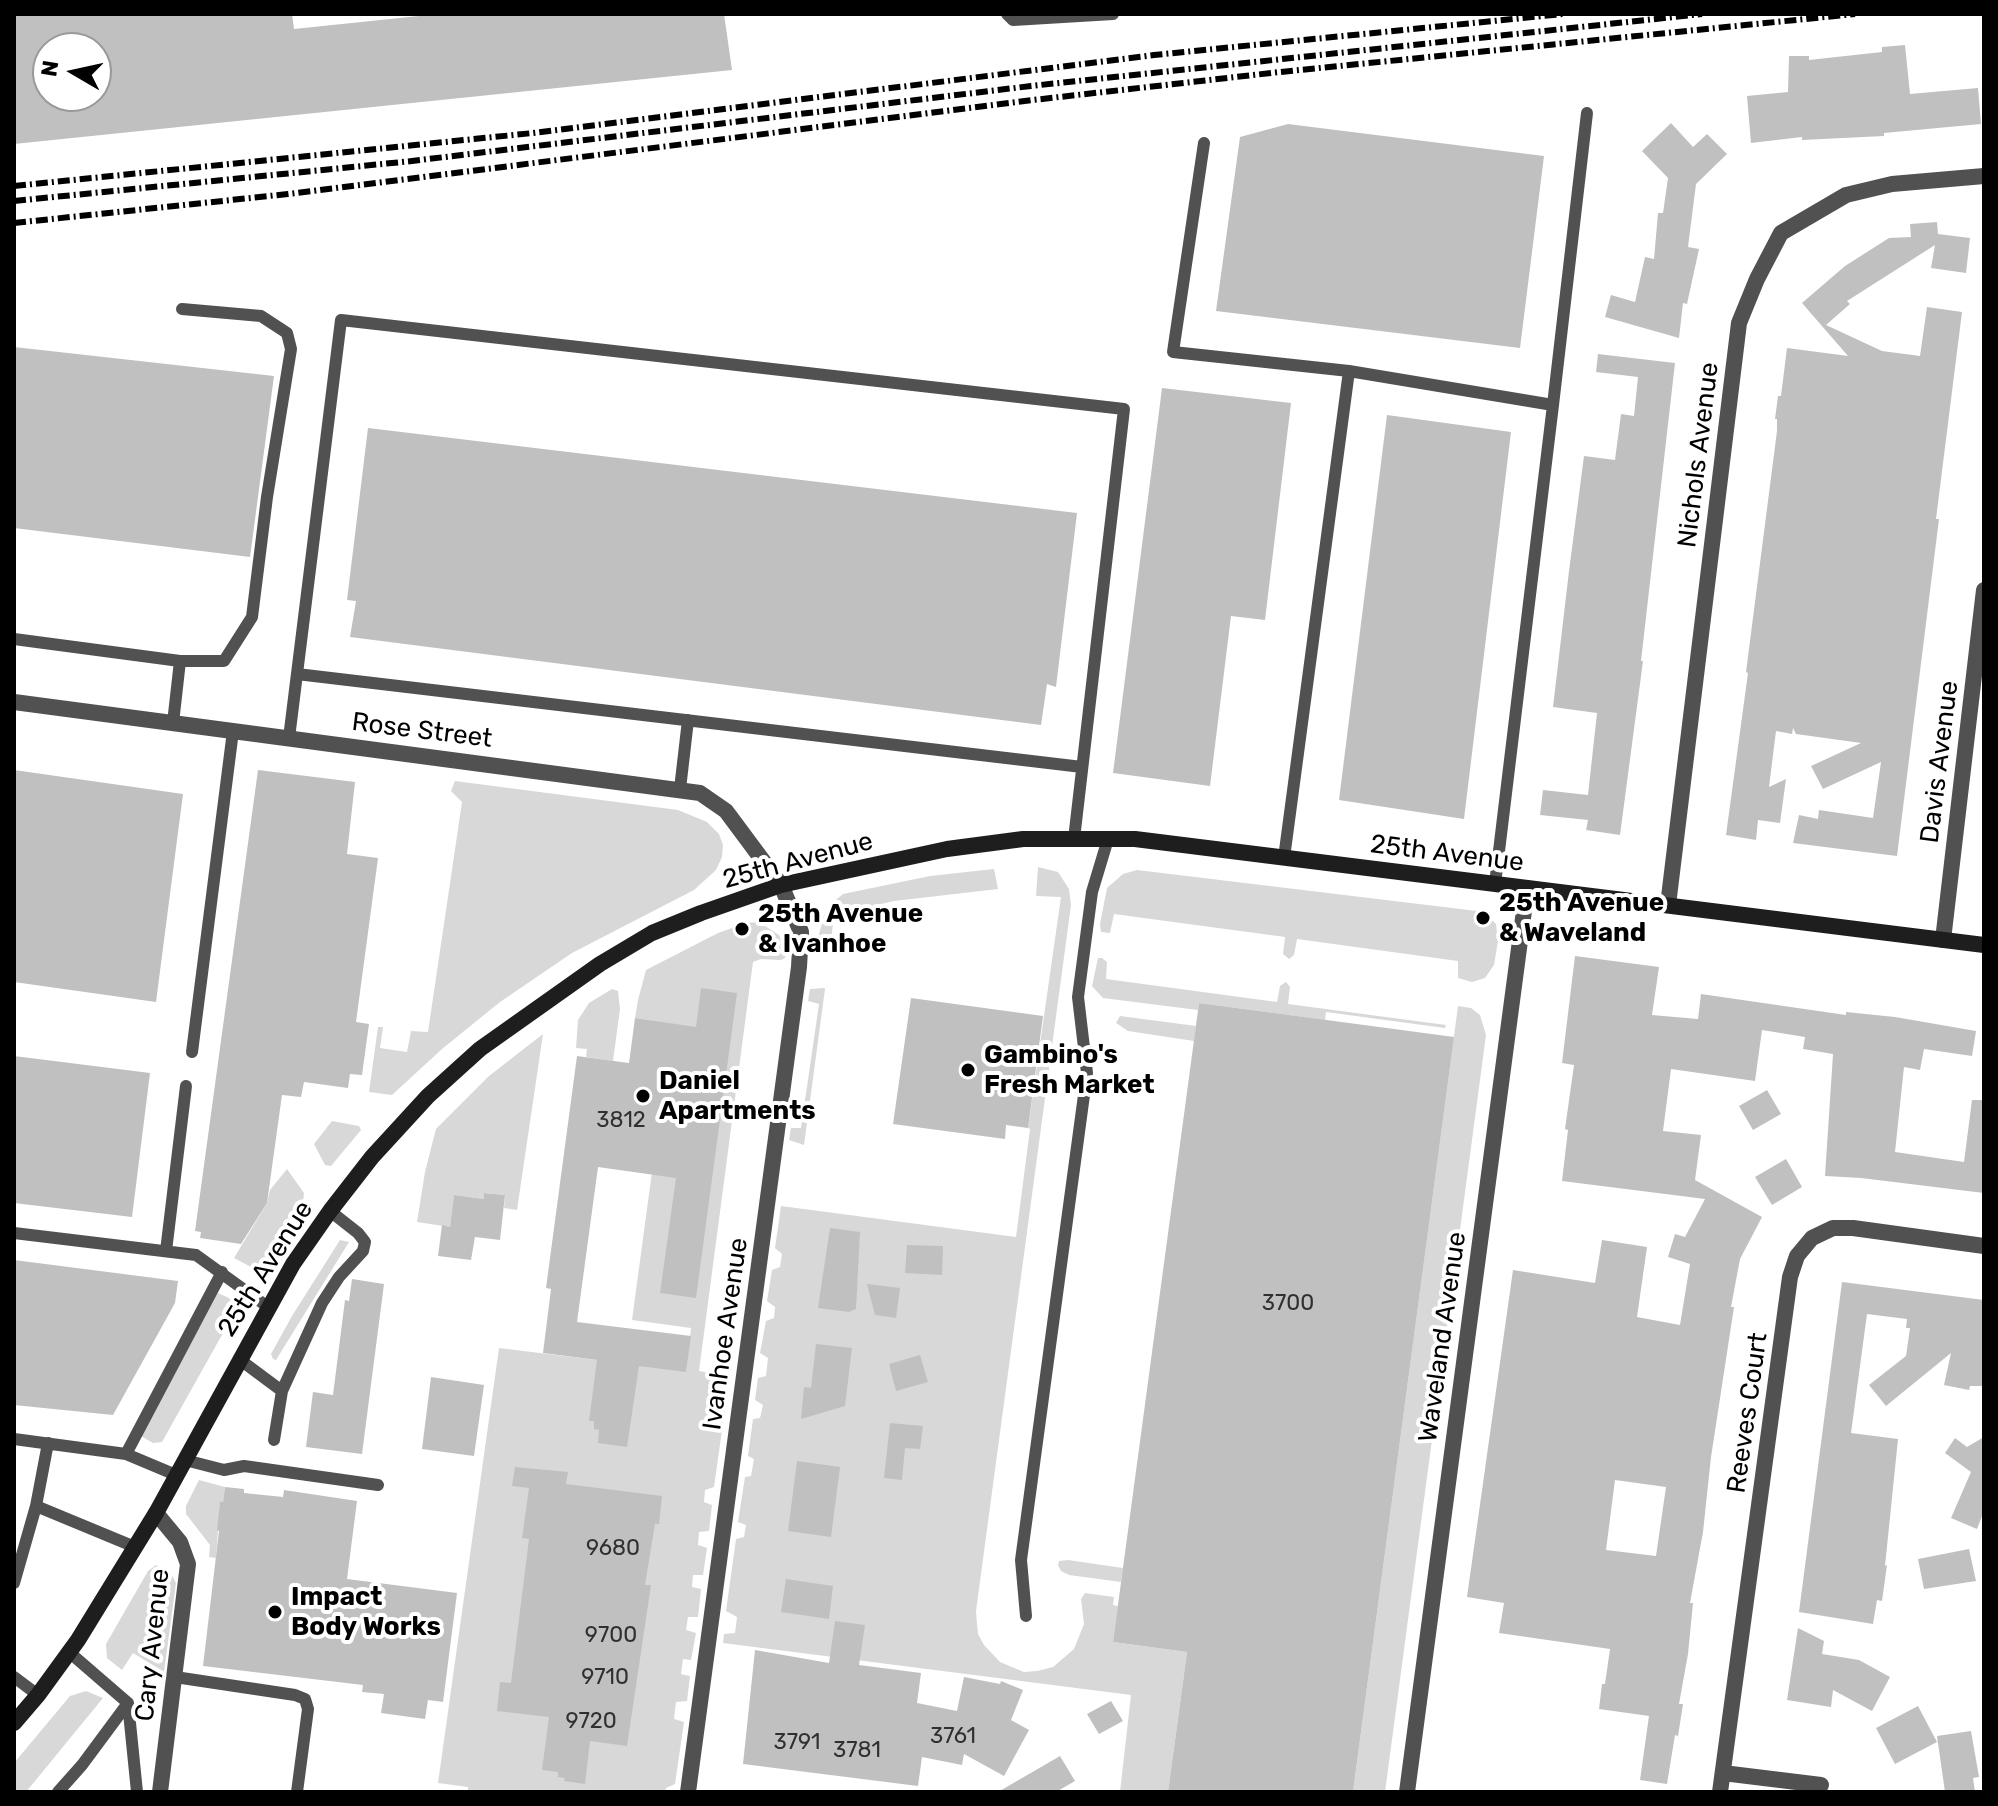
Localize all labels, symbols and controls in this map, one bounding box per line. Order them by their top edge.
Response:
north arrow [32,32,112,112]
text: N [35,59,64,78]
street label: Nichols Avenue [1672,361,1726,549]
street label: Davis Avenue [1915,679,1965,845]
street label: Rose Street [350,707,494,755]
street label: 25th Avenue [720,826,876,896]
street label: 25th Avenue [1369,829,1525,879]
place label: 25th Avenue & Waveland [1499,887,1664,948]
place label: 25th Avenue & Ivanhoe [758,898,923,960]
marker: 25th Avenue & Waveland [1474,909,1492,927]
marker: 25th Avenue & Ivanhoe [733,920,751,938]
place label: Gambino's Fresh Market [984,1039,1155,1100]
marker: Gambino's Fresh Market [959,1061,977,1079]
place label: Daniel Apartments [659,1065,816,1126]
marker: Daniel Apartments [634,1087,652,1105]
house number: 3812 [596,1108,646,1134]
street label: 25th Avenue [212,1195,320,1343]
street label: Waveland Avenue [1413,1230,1473,1444]
street label: Ivanhoe Avenue [697,1236,755,1432]
house number: 3700 [1262,1291,1314,1317]
street label: Reeves Court [1721,1331,1775,1495]
house number: 9680 [586,1536,640,1562]
street label: Cary Avenue [129,1567,177,1723]
place label: Impact Body Works [291,1581,441,1642]
marker: Impact Body Works [266,1603,284,1621]
house number: 9700 [585,1623,637,1649]
house number: 9710 [581,1665,629,1691]
house number: 9720 [565,1709,617,1735]
house number: 3761 [930,1724,976,1750]
house number: 3791 [774,1730,820,1756]
house number: 3781 [833,1738,881,1764]

